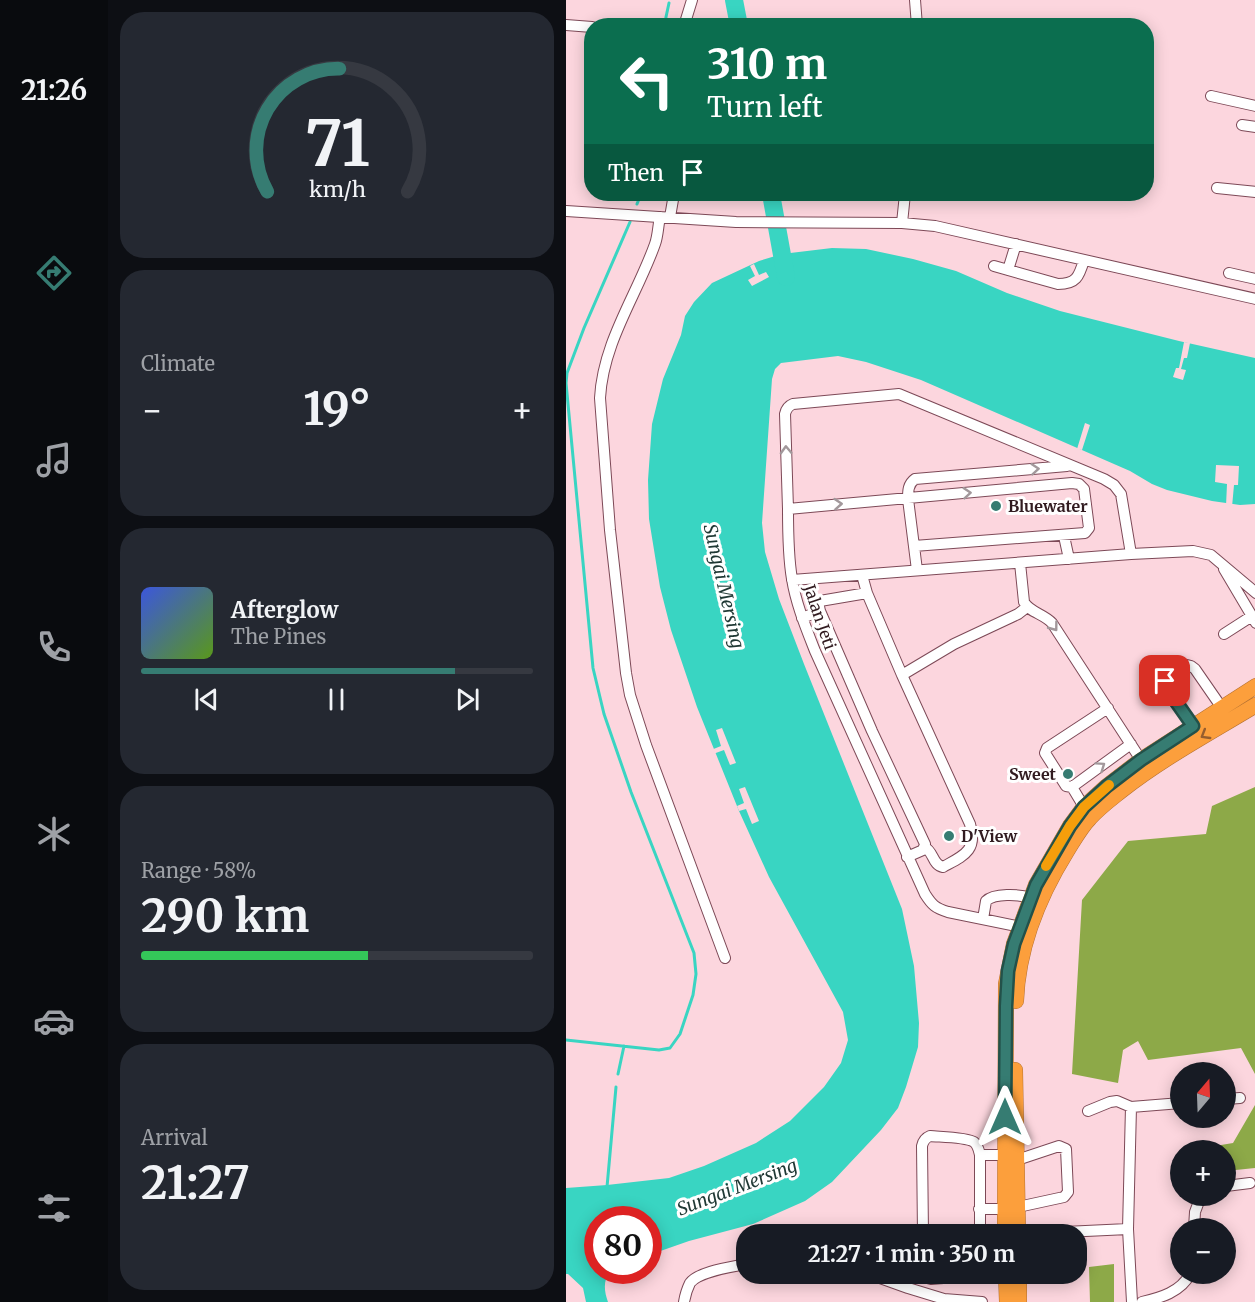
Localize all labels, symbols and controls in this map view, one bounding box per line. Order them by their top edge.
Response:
text: 310 m [707,38,827,90]
icon: left [608,42,686,120]
text: 21:26 [21,73,87,107]
text: Turn left [707,90,822,124]
text: 71 [305,105,369,183]
icon: arrive [676,156,709,189]
text: Then [608,159,664,187]
text: km/h [309,176,365,203]
icon: directions [33,252,75,294]
text: Climate [141,351,215,376]
text: 19° [303,381,371,437]
text: − [141,390,163,431]
text: + [511,390,533,431]
icon: music [33,439,75,481]
one-way arrow [780,446,793,455]
one-way arrow [1030,463,1039,476]
one-way arrow [962,487,971,500]
place label: Bluewater [1008,496,1088,516]
one-way arrow [833,497,842,510]
marker: Bluewater [989,499,1003,513]
water label: Sungai Mersing [699,522,749,650]
street label: Jalan Jeti [799,581,840,652]
text: Afterglow [231,596,338,624]
one-way arrow [1046,620,1057,631]
text: The Pines [231,624,326,649]
icon: phone [33,626,75,668]
pin [1139,655,1190,706]
icon: arrive [1148,664,1181,697]
icon: previous [190,683,223,716]
icon: pause [320,683,353,716]
icon: next [451,683,484,716]
one-way arrow [1201,728,1211,740]
one-way arrow [1095,762,1106,773]
place label: Sweet [1009,764,1057,784]
marker: Sweet [1061,767,1075,781]
icon: climate [33,813,75,855]
place label: D'View [961,826,1017,846]
marker: D'View [942,829,956,843]
text: Range · 58% [141,858,256,883]
text: 290 km [141,888,309,944]
icon: car [33,1000,75,1042]
north arrow [1170,1062,1236,1128]
map controls [1170,1062,1236,1284]
position arrow [973,1085,1037,1149]
text: Arrival [141,1125,208,1150]
button: + [1170,1140,1236,1206]
water label: Sungai Mersing [674,1154,800,1220]
text: 21:27 [141,1155,250,1211]
icon: filters [33,1187,75,1229]
speed limit sign: 80 [584,1206,662,1284]
button: − [1170,1218,1236,1284]
text: 21:27 · 1 min · 350 m [808,1240,1015,1268]

